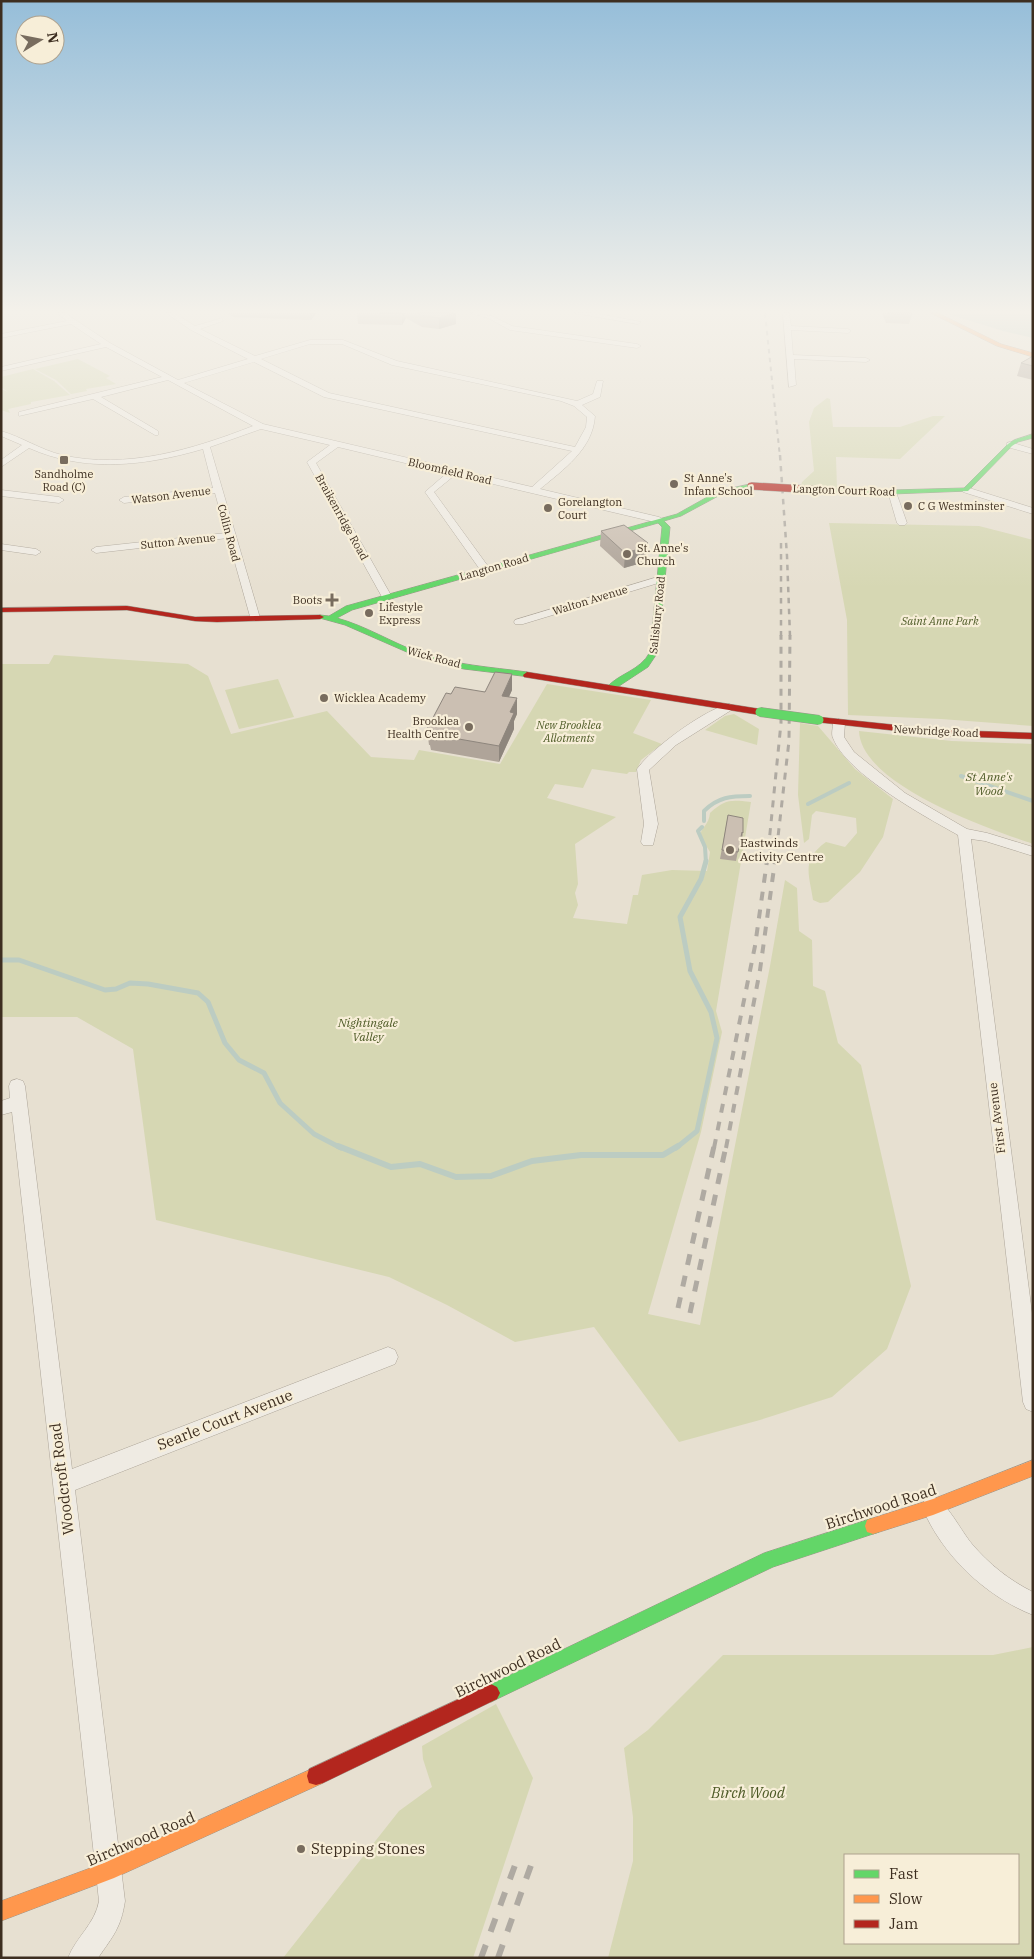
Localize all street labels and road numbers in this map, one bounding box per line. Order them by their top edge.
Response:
street label: Bloomfield Road [407,455,493,487]
street label: Braikenridge Road [312,471,372,563]
street label: Langton Court Road [792,481,896,499]
street label: Watson Avenue [131,483,211,507]
street label: Collin Road [215,503,243,564]
street label: Sutton Avenue [140,530,216,552]
street label: Langton Road [458,550,531,584]
street label: Salisbury Road [646,575,668,654]
street label: Walton Avenue [551,582,629,618]
street label: Wick Road [406,643,463,671]
street label: Newbridge Road [893,722,979,740]
street label: First Avenue [985,1082,1008,1154]
street label: Searle Court Avenue [154,1385,295,1454]
street label: Woodcroft Road [45,1422,78,1536]
street label: Birchwood Road [823,1480,939,1533]
street label: Birchwood Road [452,1634,564,1701]
street label: Birchwood Road [84,1807,198,1870]

